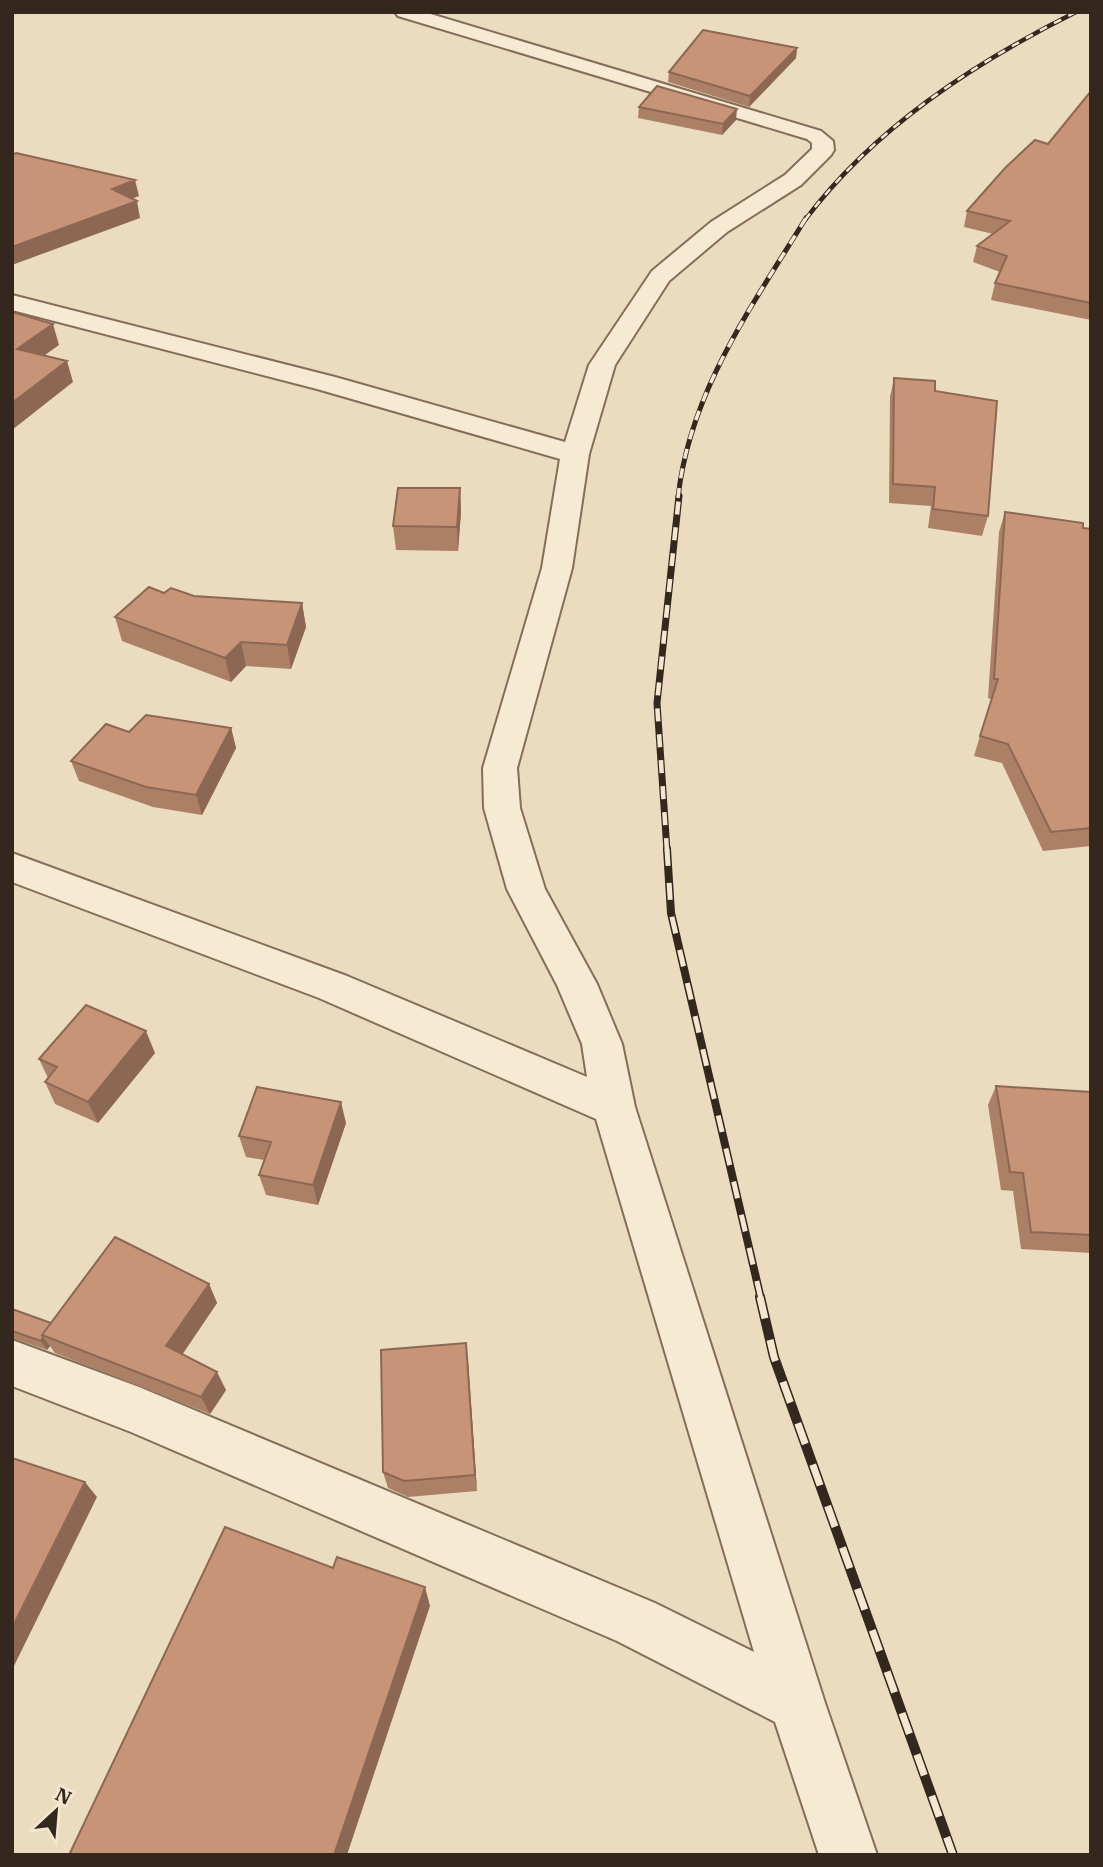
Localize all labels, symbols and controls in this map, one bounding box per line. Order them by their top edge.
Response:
north arrow [21,1776,91,1846]
text: N [51,1782,75,1810]

